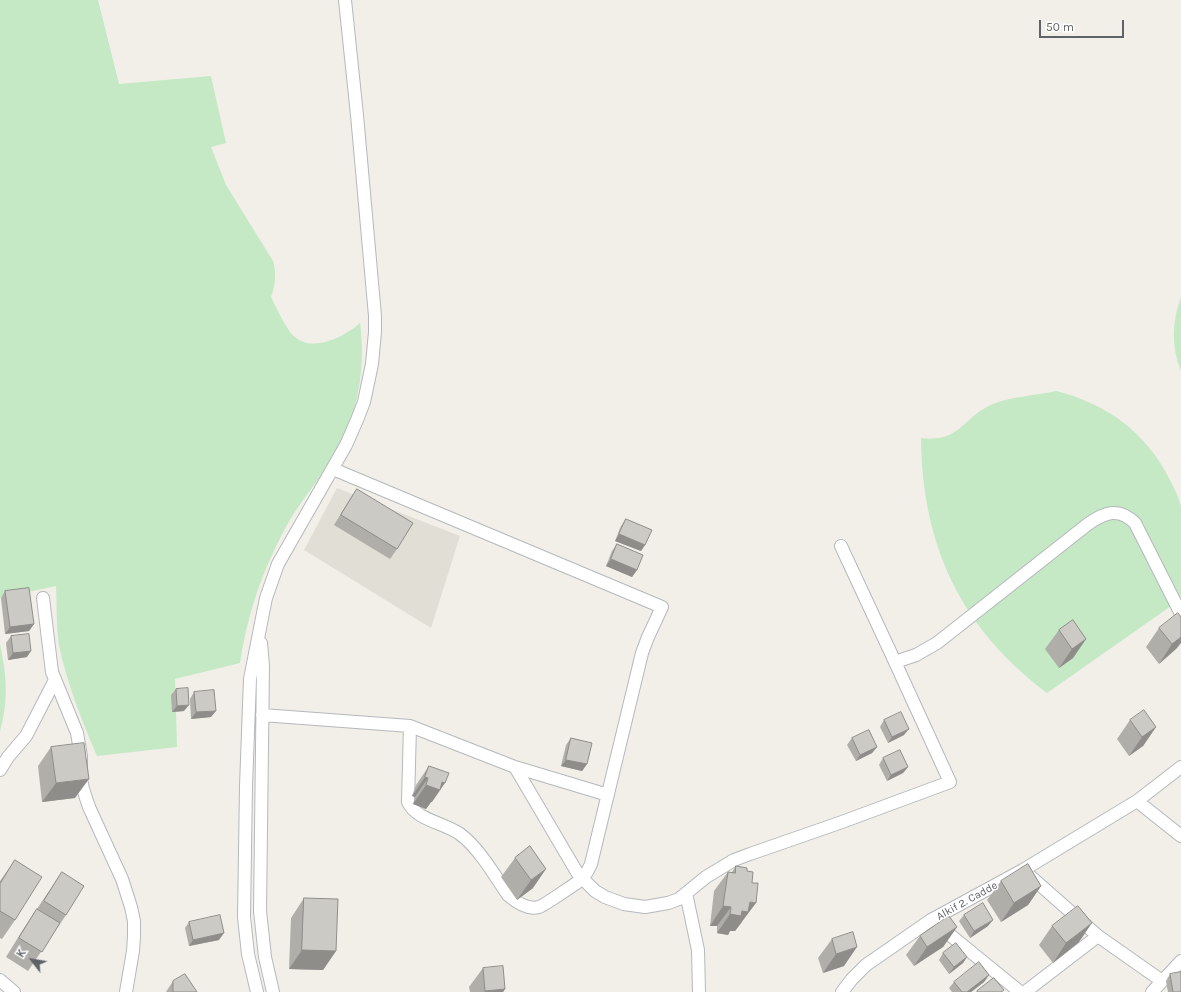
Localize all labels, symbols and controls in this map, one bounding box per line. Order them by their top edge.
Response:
scale bar [1041,12,1126,38]
text: 50 m [1046,20,1074,34]
street label: Alkif 2. Cadde [934,879,1000,923]
north arrow [12,940,52,980]
text: K [14,947,29,960]

